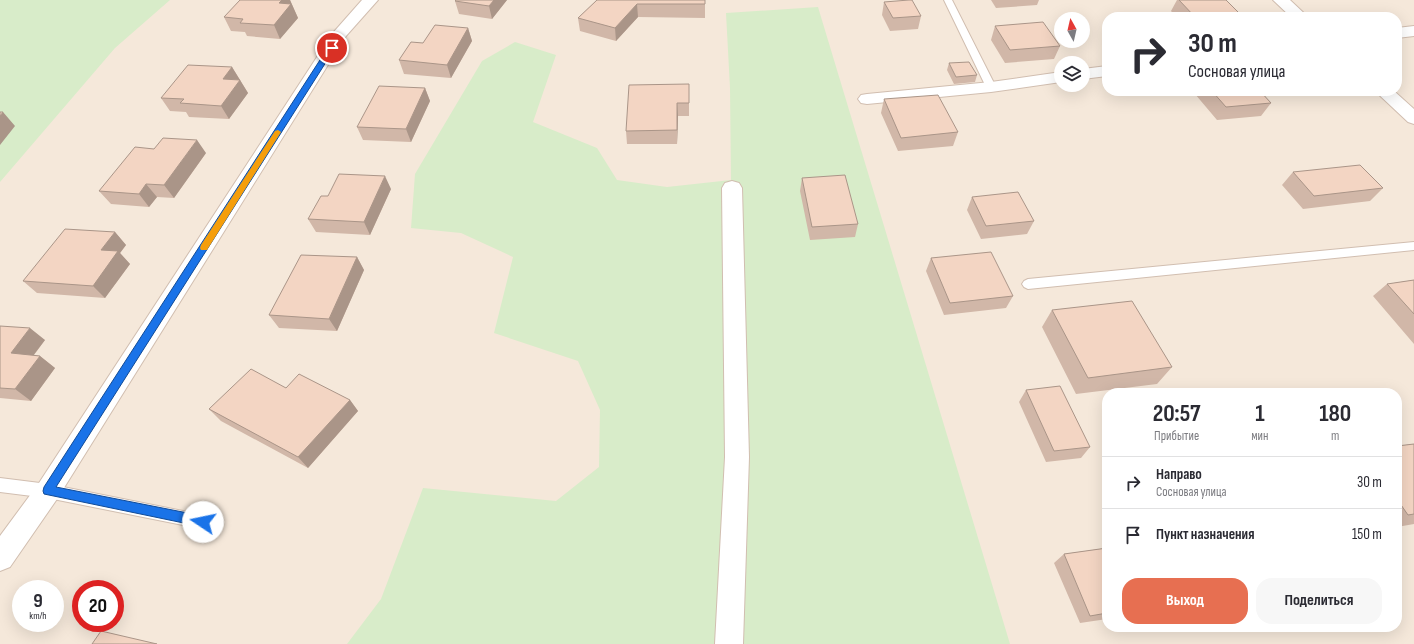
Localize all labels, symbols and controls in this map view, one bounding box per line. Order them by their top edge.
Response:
north arrow [1054,12,1090,48]
map controls [1054,12,1090,92]
text: 30 m [1188,27,1237,60]
icon: right [1122,28,1174,80]
pin [315,31,349,65]
icon: arrive [321,37,343,59]
button: layers [1054,56,1090,92]
text: Сосновая улица [1188,61,1285,82]
text: 20:57 [1153,399,1201,428]
text: 1 [1255,399,1265,428]
text: 180 [1319,399,1351,428]
text: Прибытие [1154,428,1199,444]
text: мин [1251,428,1268,444]
text: m [1331,428,1339,444]
text: Направо [1156,465,1202,484]
icon: right [1122,472,1144,494]
text: 30 m [1357,473,1382,492]
text: Сосновая улица [1156,484,1226,500]
position arrow [182,501,224,543]
icon: arrive [1122,524,1144,546]
text: Пункт назначения [1156,525,1254,544]
text: 150 m [1352,525,1382,544]
button: Выход [1122,578,1248,624]
button: Поделиться [1256,578,1382,624]
speed limit sign: 20 [72,580,124,632]
text: 9 [33,589,43,613]
text: km/h [29,610,47,622]

